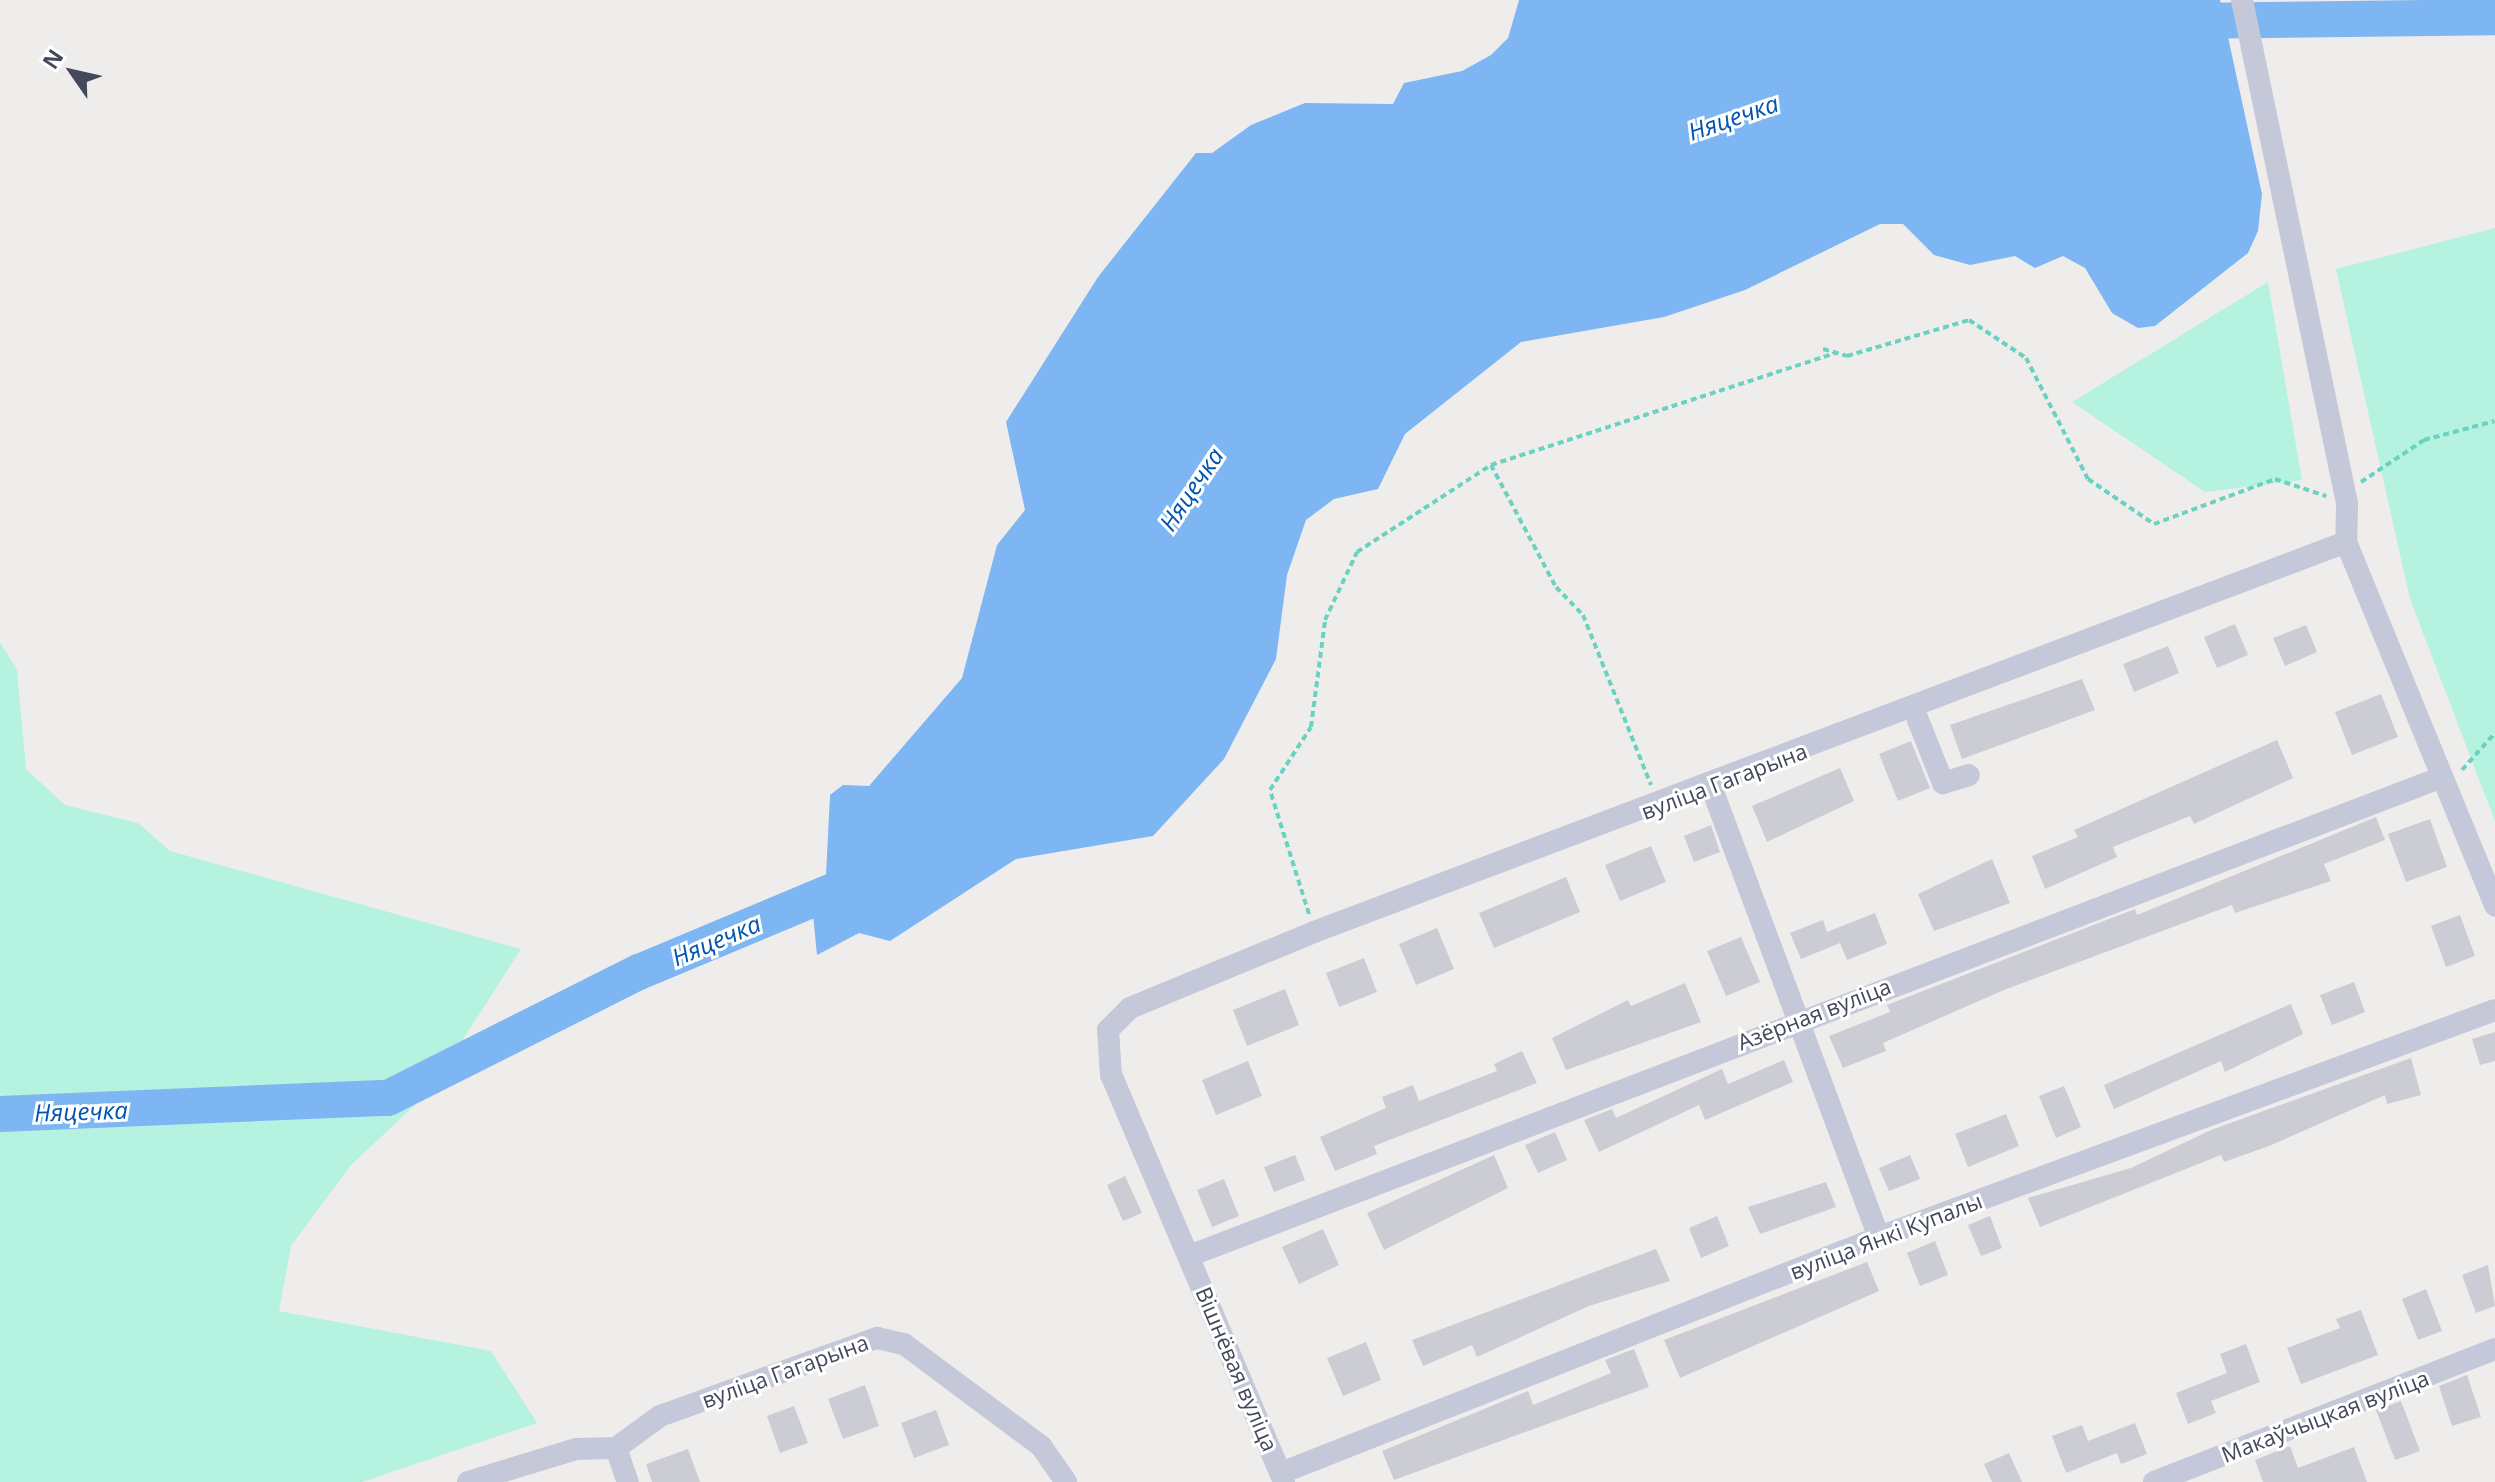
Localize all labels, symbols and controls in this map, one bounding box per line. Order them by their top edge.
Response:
north arrow [32,32,112,112]
text: N [35,43,70,74]
water label: Няцечка [1684,88,1782,146]
water label: Няцечка [1153,442,1229,536]
street label: вуліца Гагарына [1637,737,1811,825]
water label: Няцечка [667,908,765,972]
street label: Азёрная вуліца [1734,973,1894,1055]
water label: Няцечка [34,1095,128,1127]
street label: вуліца Янкі Купалы [1786,1187,1986,1285]
street label: Вішнёвая вуліца [1190,1283,1284,1455]
street label: вуліца Гагарына [698,1329,872,1413]
street label: Макаўчыцкая вуліца [2218,1364,2432,1468]

